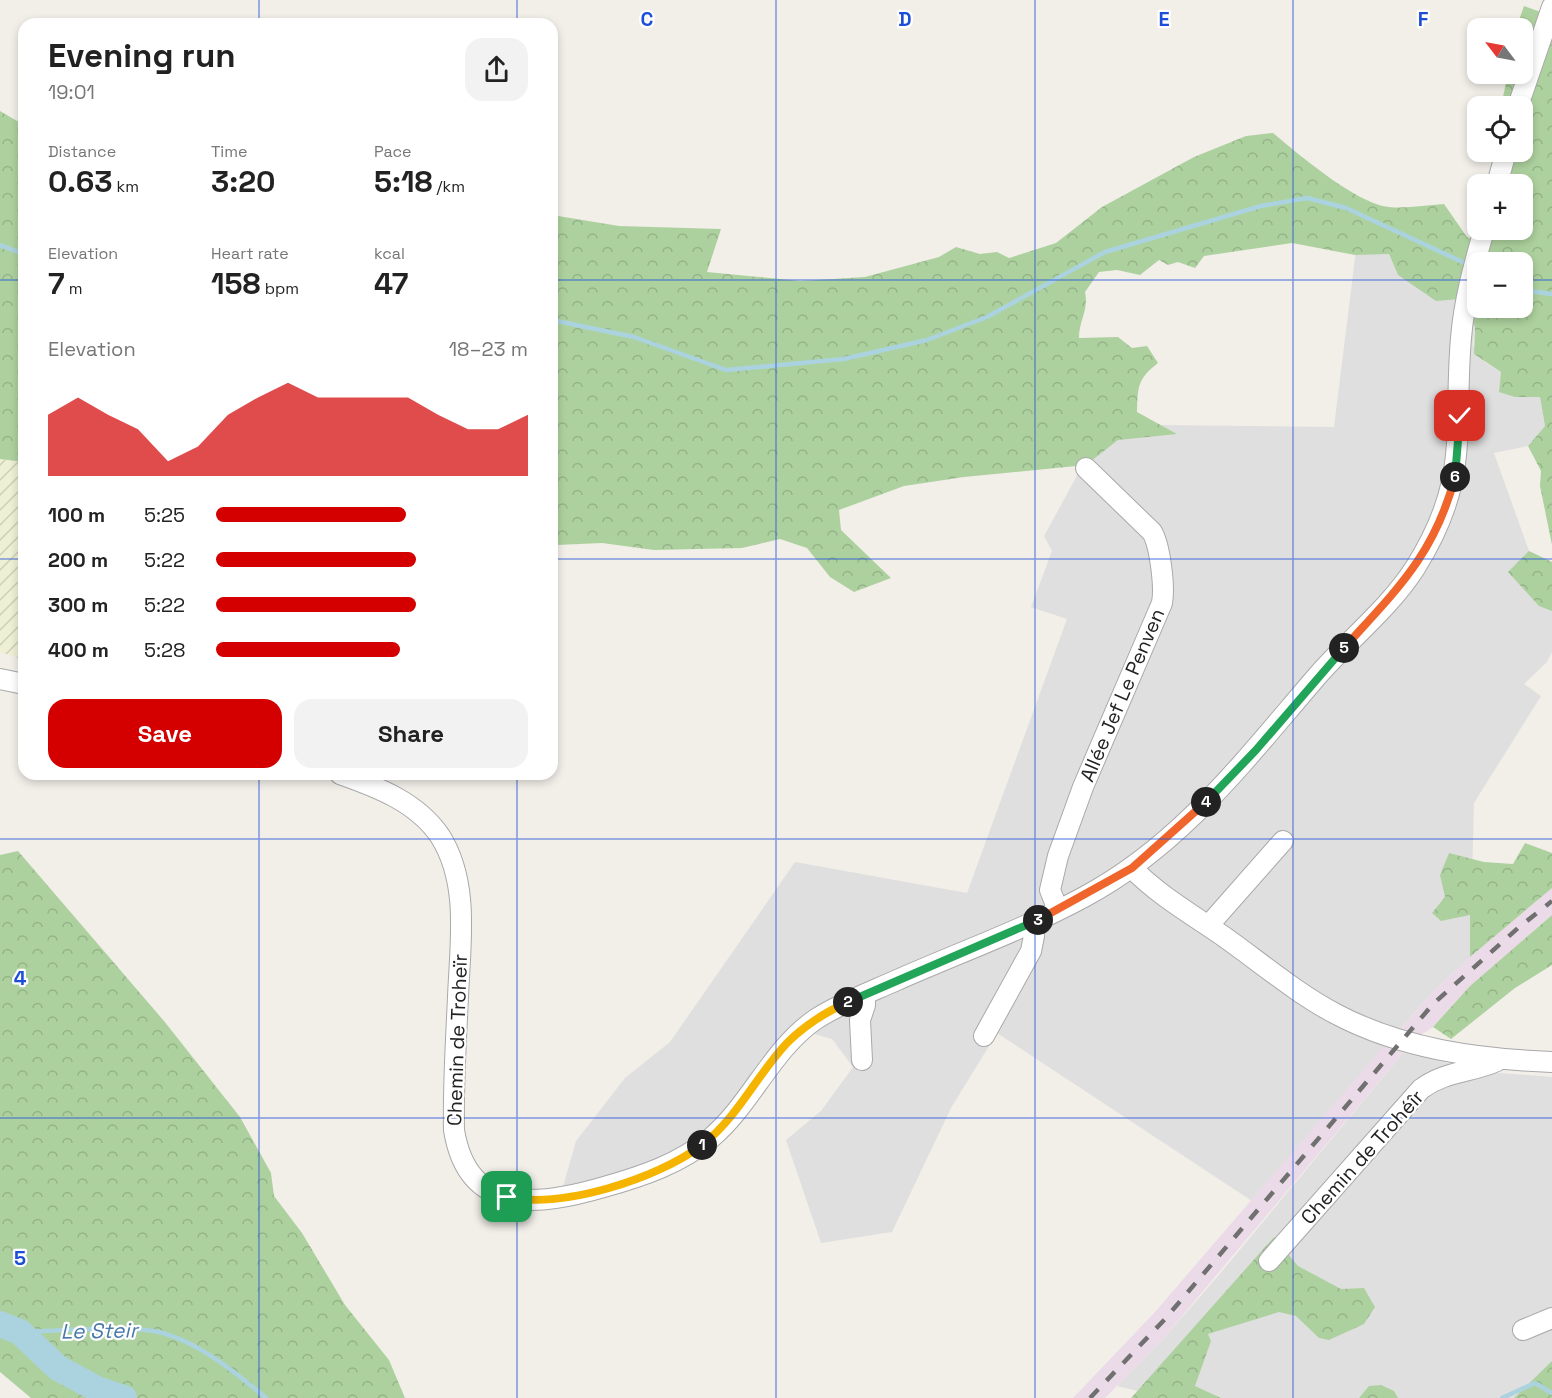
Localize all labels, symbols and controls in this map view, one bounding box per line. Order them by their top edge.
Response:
text: C [641,6,654,32]
text: D [898,6,912,32]
text: E [1158,6,1170,32]
text: F [1418,6,1429,32]
north arrow [1467,18,1533,84]
map controls [1467,18,1533,318]
text: Evening run [48,35,236,77]
button: share [465,38,528,101]
text: 19:01 [48,79,95,105]
button: locate [1467,96,1533,162]
text: Distance [48,141,116,162]
text: Time [211,141,247,162]
text: Pace [374,141,411,162]
text: 0.63 [48,162,113,201]
text: 3:20 [211,162,275,201]
text: 5:18 [374,162,433,201]
button: + [1467,174,1533,240]
text: km [113,176,139,197]
text: /km [433,176,465,197]
text: Elevation [48,243,118,264]
text: Heart rate [211,243,289,264]
text: kcal [374,243,405,264]
button: − [1467,252,1533,318]
text: 7 [48,264,65,303]
text: 158 [211,264,261,303]
text: 47 [374,264,408,303]
text: m [65,278,83,299]
text: bpm [261,278,299,299]
text: Elevation [48,336,136,362]
text: 18–23 m [449,336,528,362]
pin [1434,390,1485,441]
icon: check [1443,399,1476,432]
pin: 6 [1440,462,1470,492]
text: 6 [1450,466,1460,487]
text: 100 m [48,502,105,528]
text: 5:25 [144,502,185,528]
text: 200 m [48,547,108,573]
text: 5:22 [144,547,185,573]
text: 300 m [48,592,108,618]
text: 5:22 [144,592,185,618]
street label: Allée Jef Le Penven [1074,604,1170,786]
pin: 5 [1329,633,1359,663]
text: 400 m [48,637,109,663]
text: 5:28 [144,637,186,663]
text: 5 [1339,637,1349,658]
button: Save [48,699,282,768]
button: Share [294,699,528,768]
pin: 4 [1191,787,1221,817]
text: 4 [1201,791,1211,812]
pin: 3 [1023,905,1053,935]
text: 3 [1033,909,1043,930]
street label: Chemin de Troheïr [441,954,473,1126]
text: 4 [14,965,27,991]
pin: 2 [833,987,863,1017]
text: 2 [843,991,853,1012]
street label: Chemin de Trohéîr [1295,1084,1429,1230]
pin: 1 [687,1130,717,1160]
text: 1 [698,1134,706,1155]
pin [481,1171,532,1222]
icon: arrive [490,1180,523,1213]
text: 5 [14,1245,26,1271]
water label: Le Steir [60,1316,140,1345]

